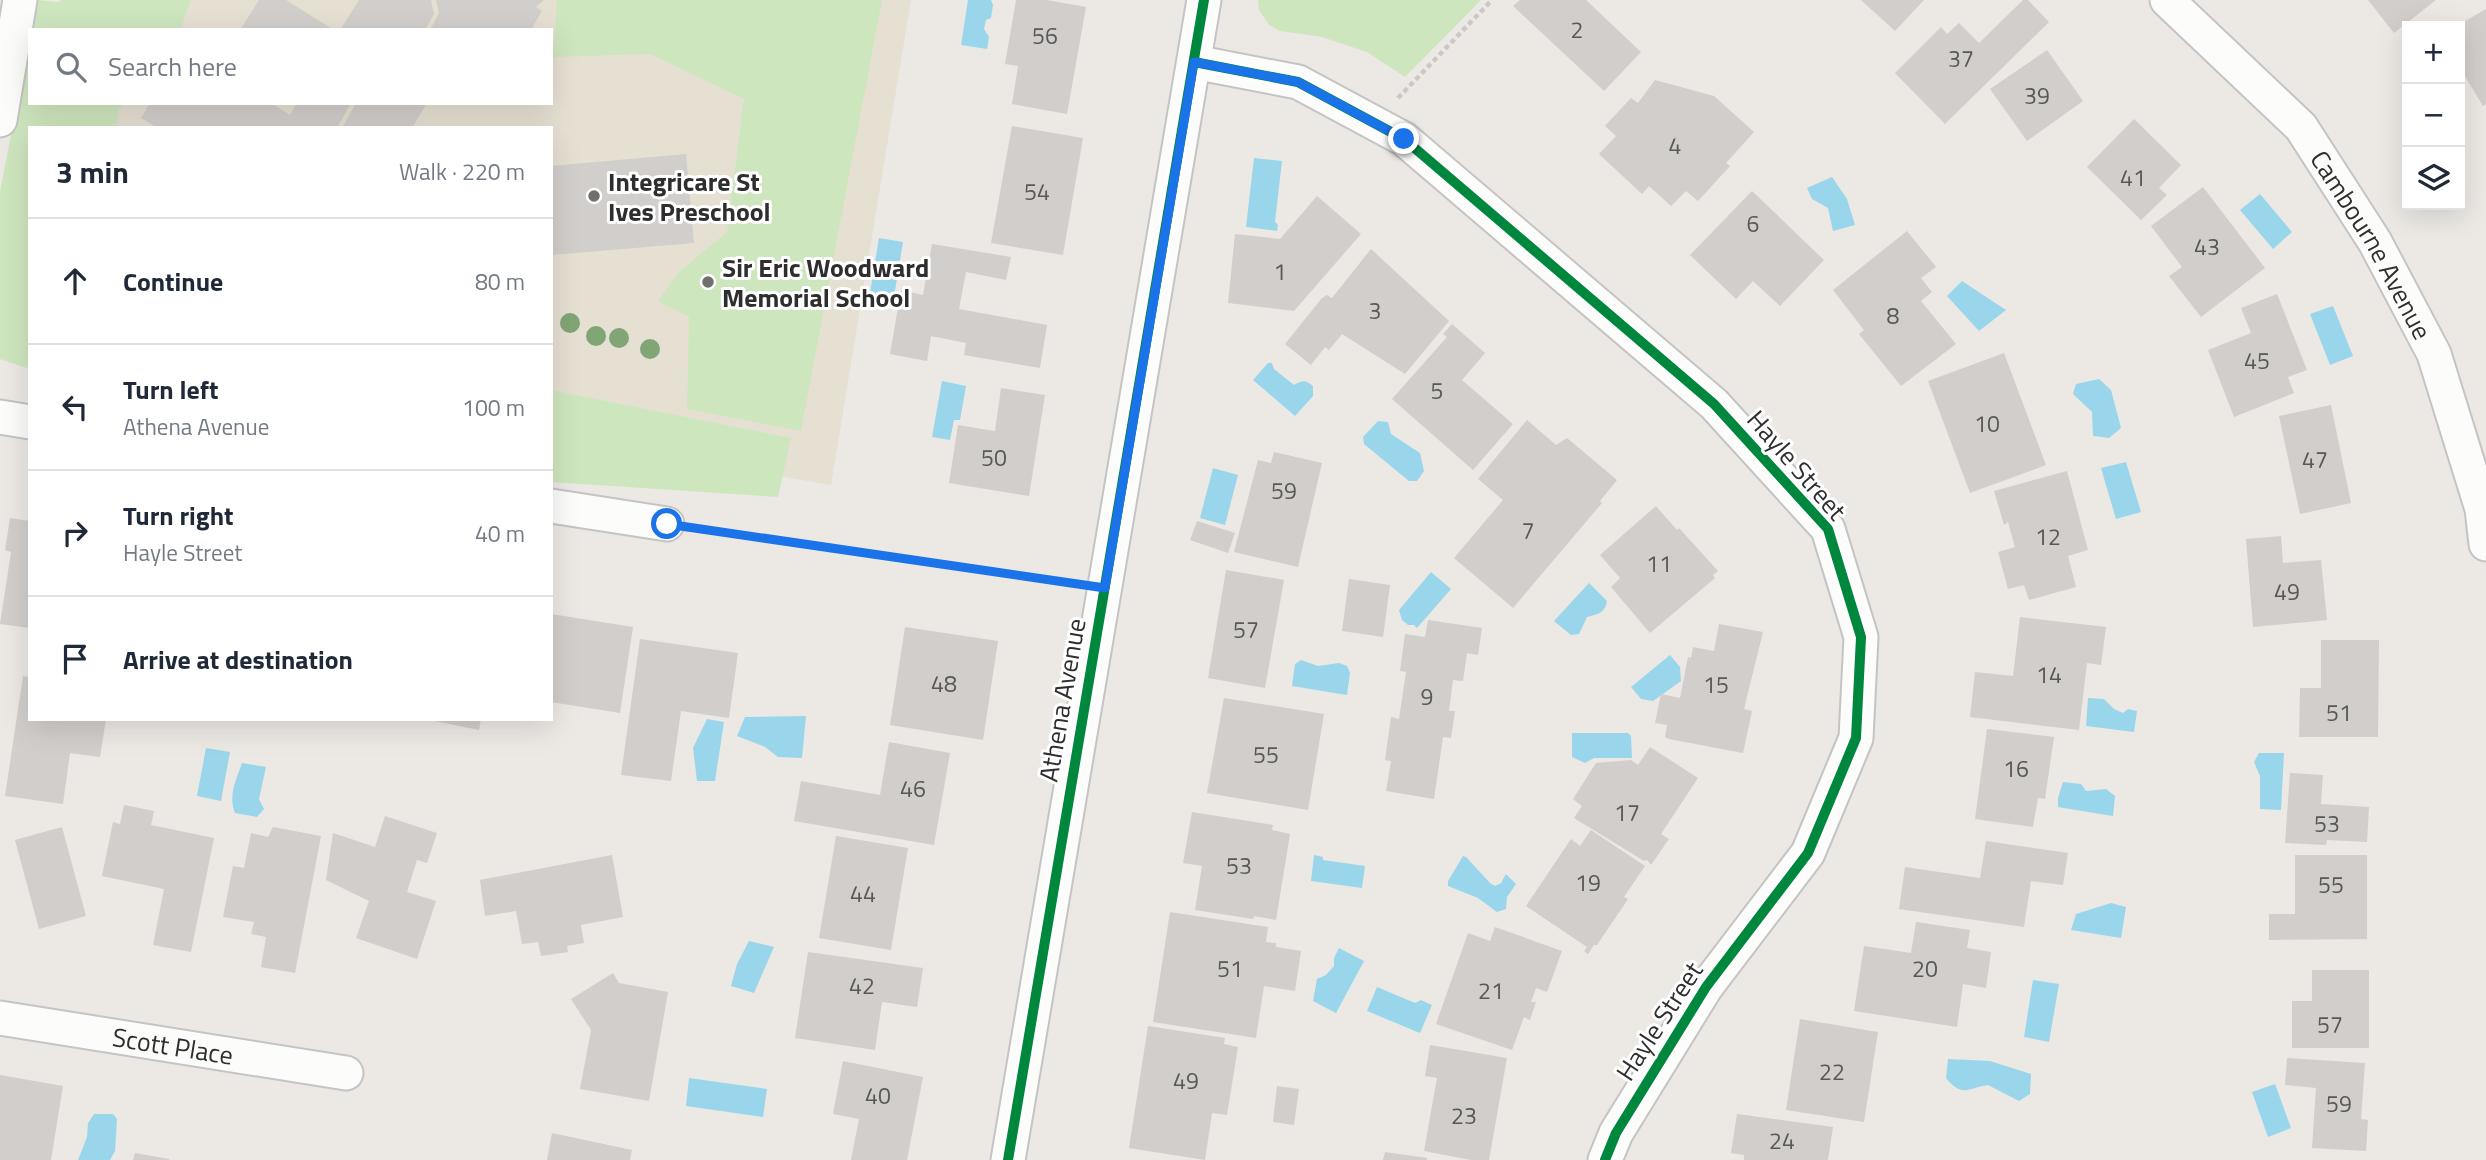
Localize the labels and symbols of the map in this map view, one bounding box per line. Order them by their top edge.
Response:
house number: 2 [1571,12,1583,47]
house number: 56 [1032,18,1058,53]
house number: 37 [1948,41,1974,76]
house number: 39 [2024,78,2050,113]
route end [1388,123,1419,154]
house number: 4 [1669,128,1681,163]
street label: Cambourne Avenue [2301,142,2442,346]
house number: 41 [2120,160,2146,195]
place label: Integricare St Ives Preschool [608,162,771,231]
house number: 54 [1024,174,1050,209]
marker: Integricare St Ives Preschool [586,188,602,204]
house number: 6 [1747,206,1759,241]
house number: 43 [2194,229,2220,264]
place label: Sir Eric Woodward Memorial School [722,248,929,317]
house number: 1 [1274,254,1286,289]
marker: Sir Eric Woodward Memorial School [700,274,716,290]
house number: 3 [1369,293,1381,328]
house number: 8 [1887,298,1900,333]
house number: 45 [2244,343,2270,378]
house number: 5 [1431,373,1443,408]
street label: Hayle Street [1738,401,1856,529]
house number: 10 [1974,406,2000,441]
house number: 50 [981,440,1007,475]
house number: 47 [2302,442,2328,477]
house number: 59 [1271,473,1297,508]
route start [651,508,682,539]
house number: 7 [1522,513,1534,548]
house number: 12 [2035,519,2061,554]
house number: 11 [1646,546,1672,581]
house number: 49 [2274,574,2300,609]
house number: 57 [1233,612,1259,647]
street label: Athena Avenue [1028,615,1096,785]
house number: 14 [2036,657,2062,692]
house number: 48 [931,666,957,701]
house number: 15 [1703,667,1729,702]
house number: 9 [1421,679,1433,714]
house number: 51 [2326,695,2352,730]
house number: 55 [1253,737,1279,772]
house number: 16 [2003,751,2029,786]
house number: 46 [900,771,926,806]
house number: 17 [1614,795,1640,830]
house number: 53 [2314,806,2340,841]
house number: 53 [1226,848,1252,883]
house number: 19 [1575,865,1601,900]
house number: 55 [2318,867,2344,902]
house number: 44 [850,876,876,911]
house number: 51 [1217,951,1243,986]
house number: 20 [1912,951,1938,986]
street label: Hayle Street [1606,954,1712,1088]
house number: 42 [849,968,875,1003]
house number: 21 [1478,973,1504,1008]
house number: 57 [2317,1007,2343,1042]
street label: Scott Place [110,1017,236,1074]
house number: 22 [1819,1054,1845,1089]
house number: 49 [1173,1063,1199,1098]
house number: 40 [865,1078,891,1113]
house number: 59 [2326,1086,2352,1121]
house number: 23 [1451,1098,1477,1133]
house number: 24 [1769,1123,1795,1158]

